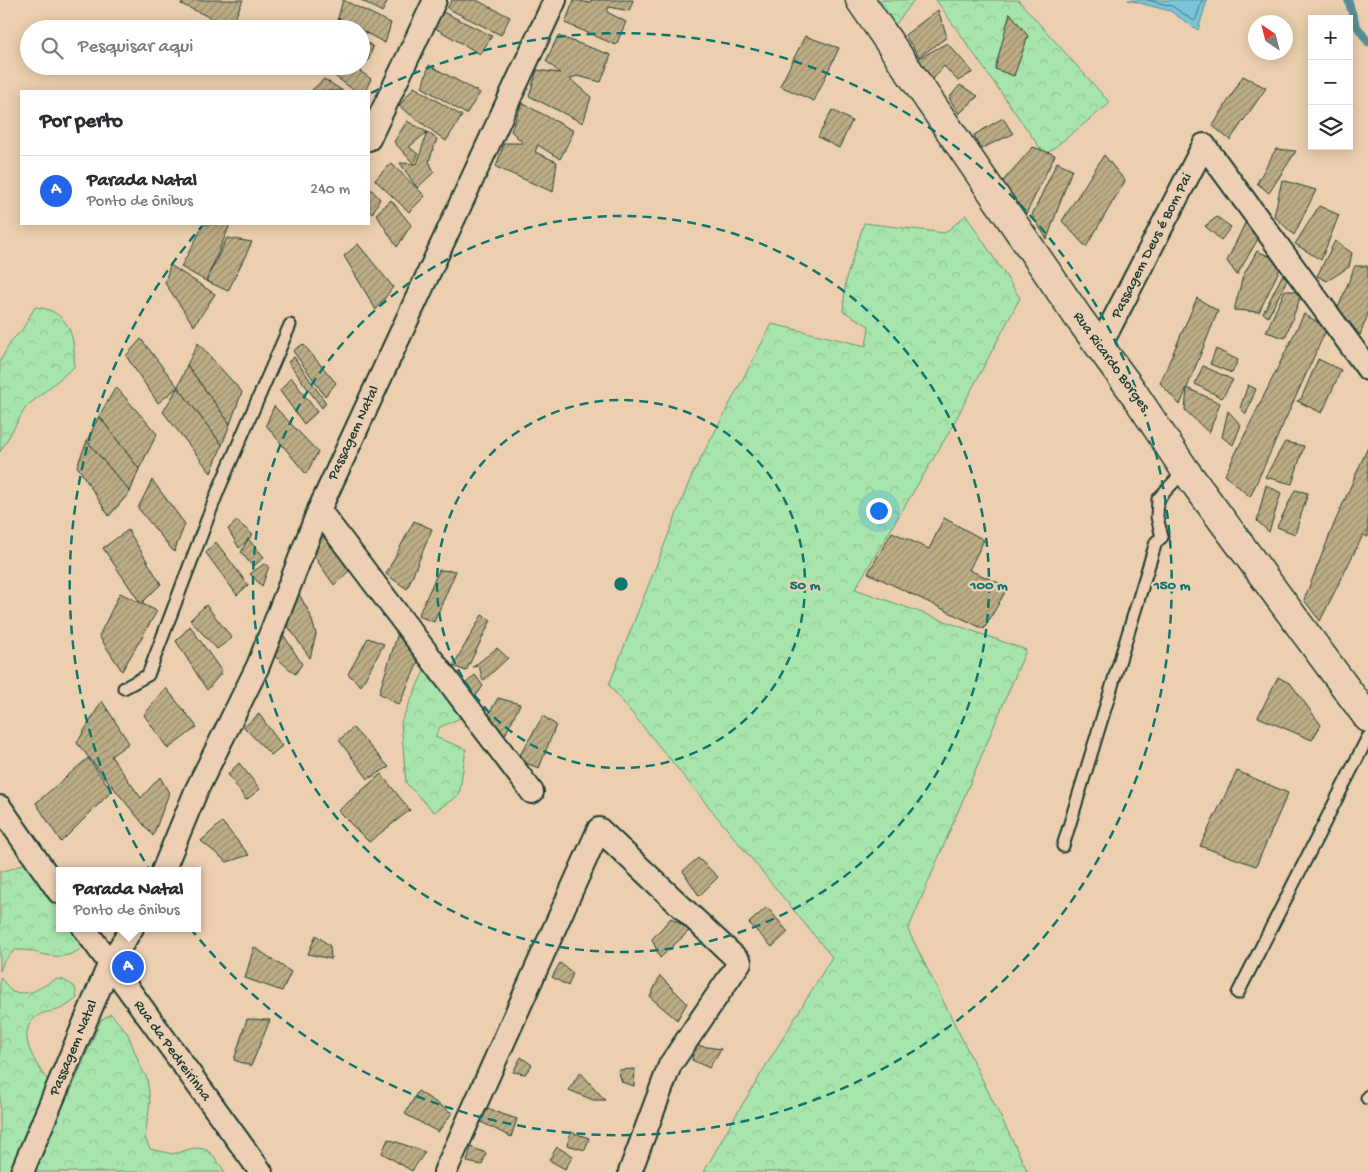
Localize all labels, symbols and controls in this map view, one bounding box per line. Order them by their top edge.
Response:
north arrow [1248,15,1293,60]
map controls [1308,15,1353,150]
button: + [1308,15,1353,60]
search box [20,20,370,75]
icon: search [38,34,66,62]
text: Pesquisar aqui [78,36,193,59]
button: − [1308,60,1353,105]
button: layers [1308,105,1353,150]
text: Por perto [40,110,123,135]
text: Parada Natal [87,170,197,193]
street label: Passagem Deus é Bom Pai [1107,170,1197,323]
text: A [51,181,61,200]
text: 240 m [310,181,350,200]
text: Ponto de ônibus [87,193,193,212]
street label: Rua Ricardo Borges [1069,308,1154,416]
street label: Passagem Natal [324,383,384,484]
your location [866,498,892,524]
centre of rings [612,575,630,593]
text: 50 m [790,577,821,595]
text: 100 m [969,577,1008,595]
text: 150 m [1153,577,1191,595]
popup [56,867,201,932]
text: Parada Natal [74,879,183,902]
text: Ponto de ônibus [74,902,180,921]
pin: A [112,948,144,986]
street label: Passagem Natal [45,997,102,1100]
street label: Rua da Pedreirinha [129,997,215,1106]

